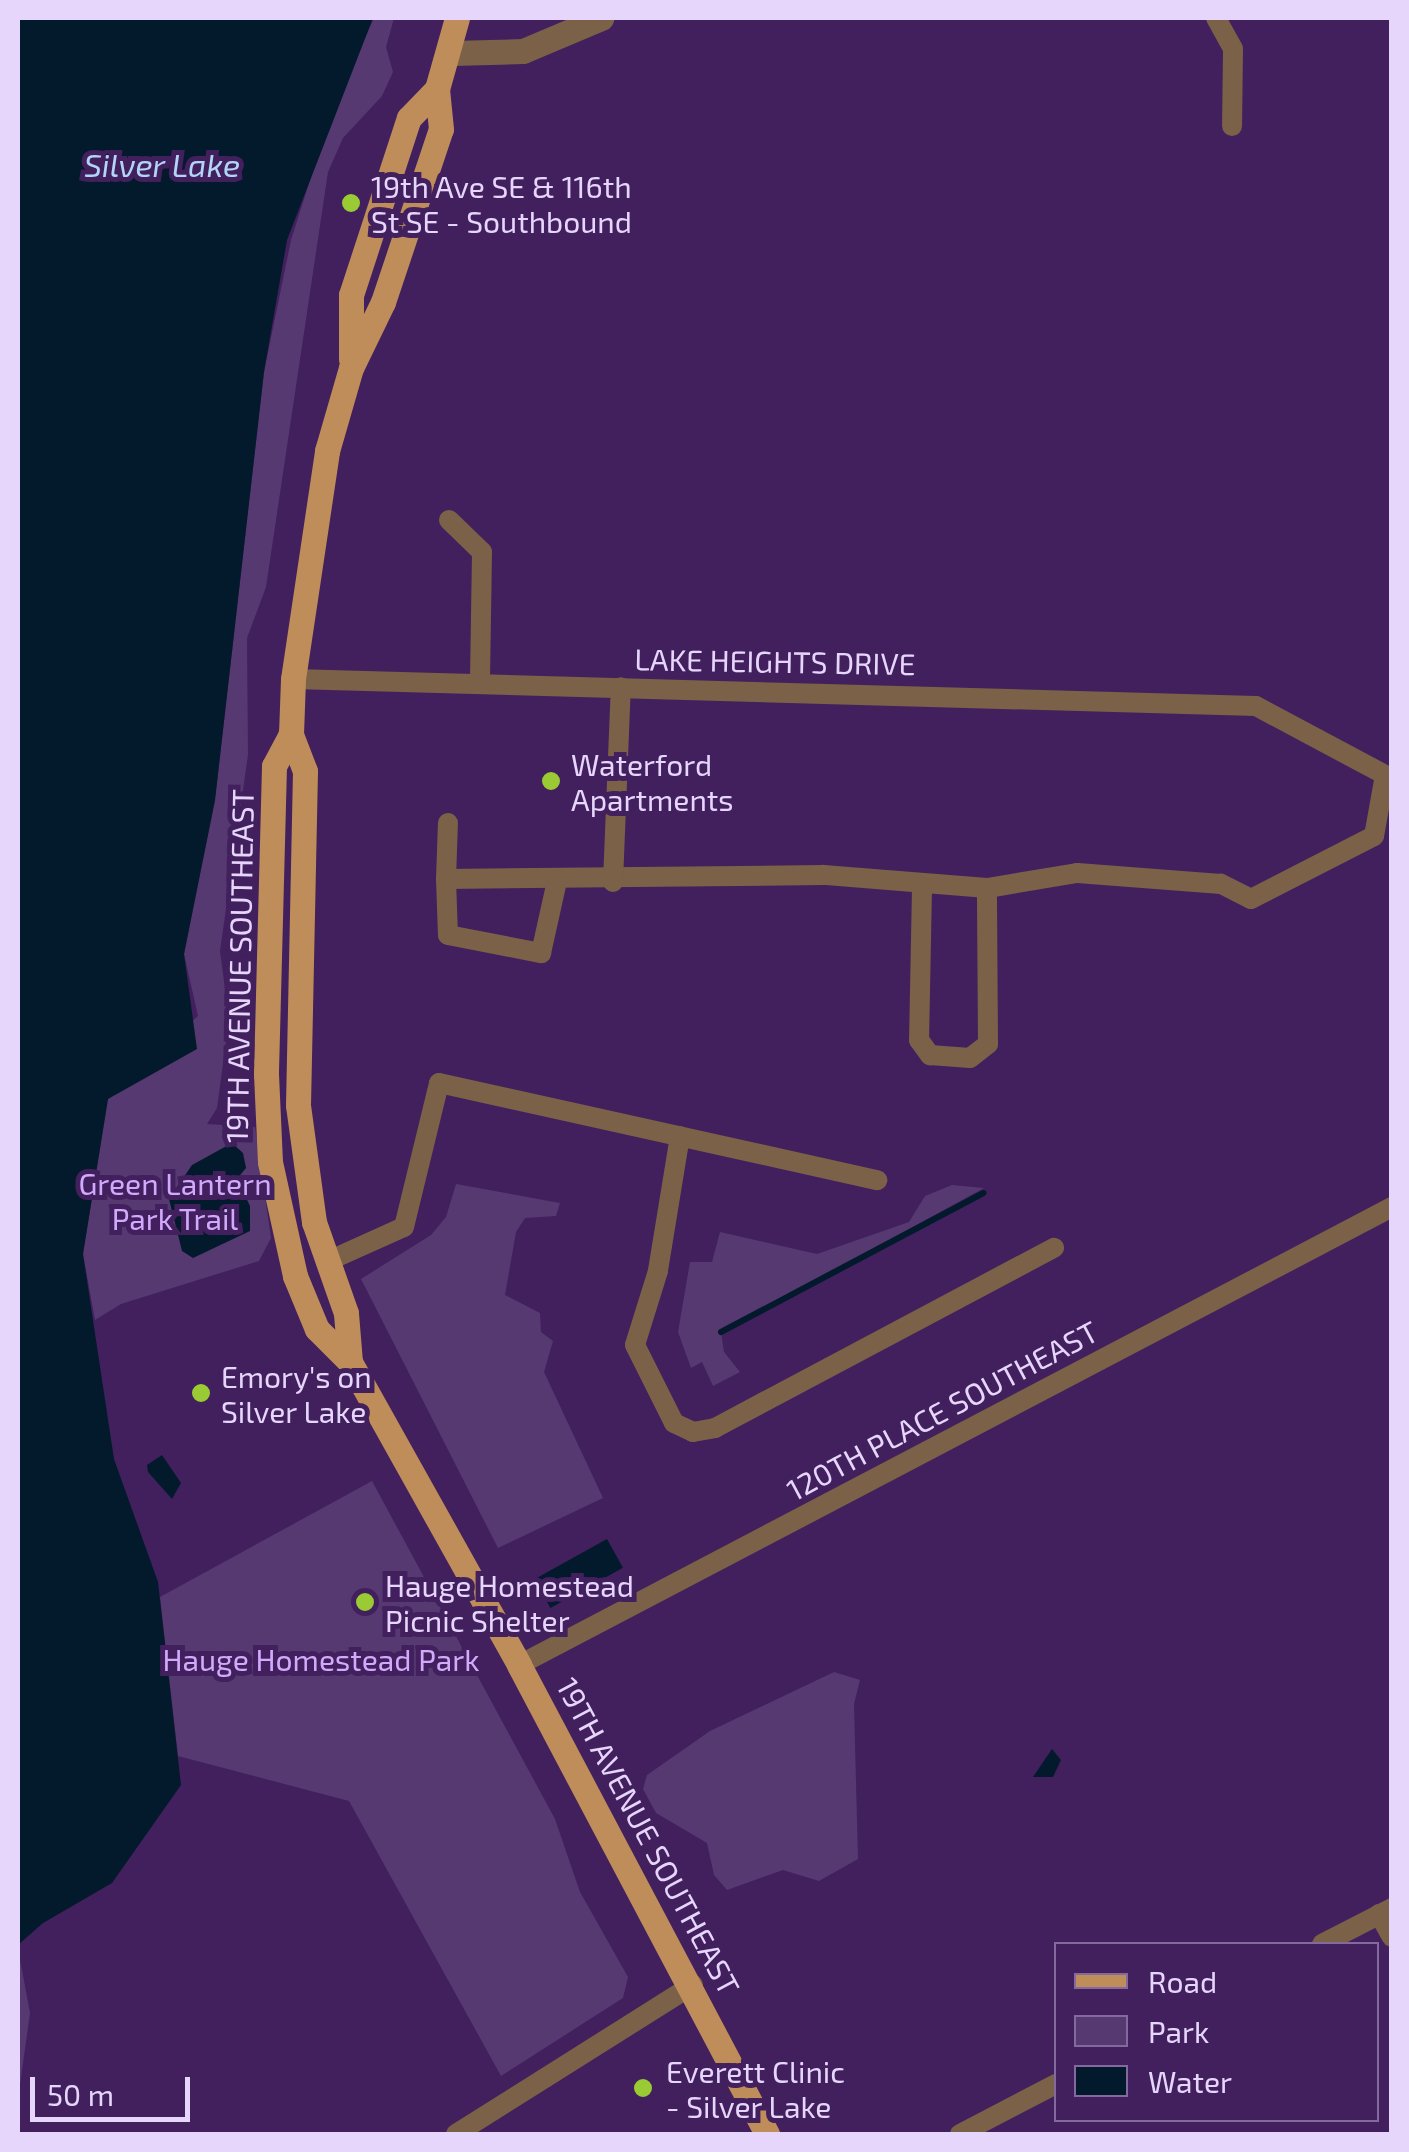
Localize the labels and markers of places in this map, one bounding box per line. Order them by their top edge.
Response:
place label: 19th Ave SE & 116th St SE - Southbound [371,168,632,238]
marker: 19th Ave SE & 116th St SE - Southbound [340,192,362,214]
place label: Waterford Apartments [571,746,733,816]
marker: Waterford Apartments [540,770,562,792]
place label: Emory's on Silver Lake [221,1358,372,1428]
marker: Emory's on Silver Lake [190,1382,212,1404]
place label: Hauge Homestead Picnic Shelter [385,1567,634,1638]
marker: Hauge Homestead Picnic Shelter [354,1591,376,1613]
place label: Everett Clinic - Silver Lake [666,2053,845,2124]
marker: Everett Clinic - Silver Lake [630,2075,656,2101]

